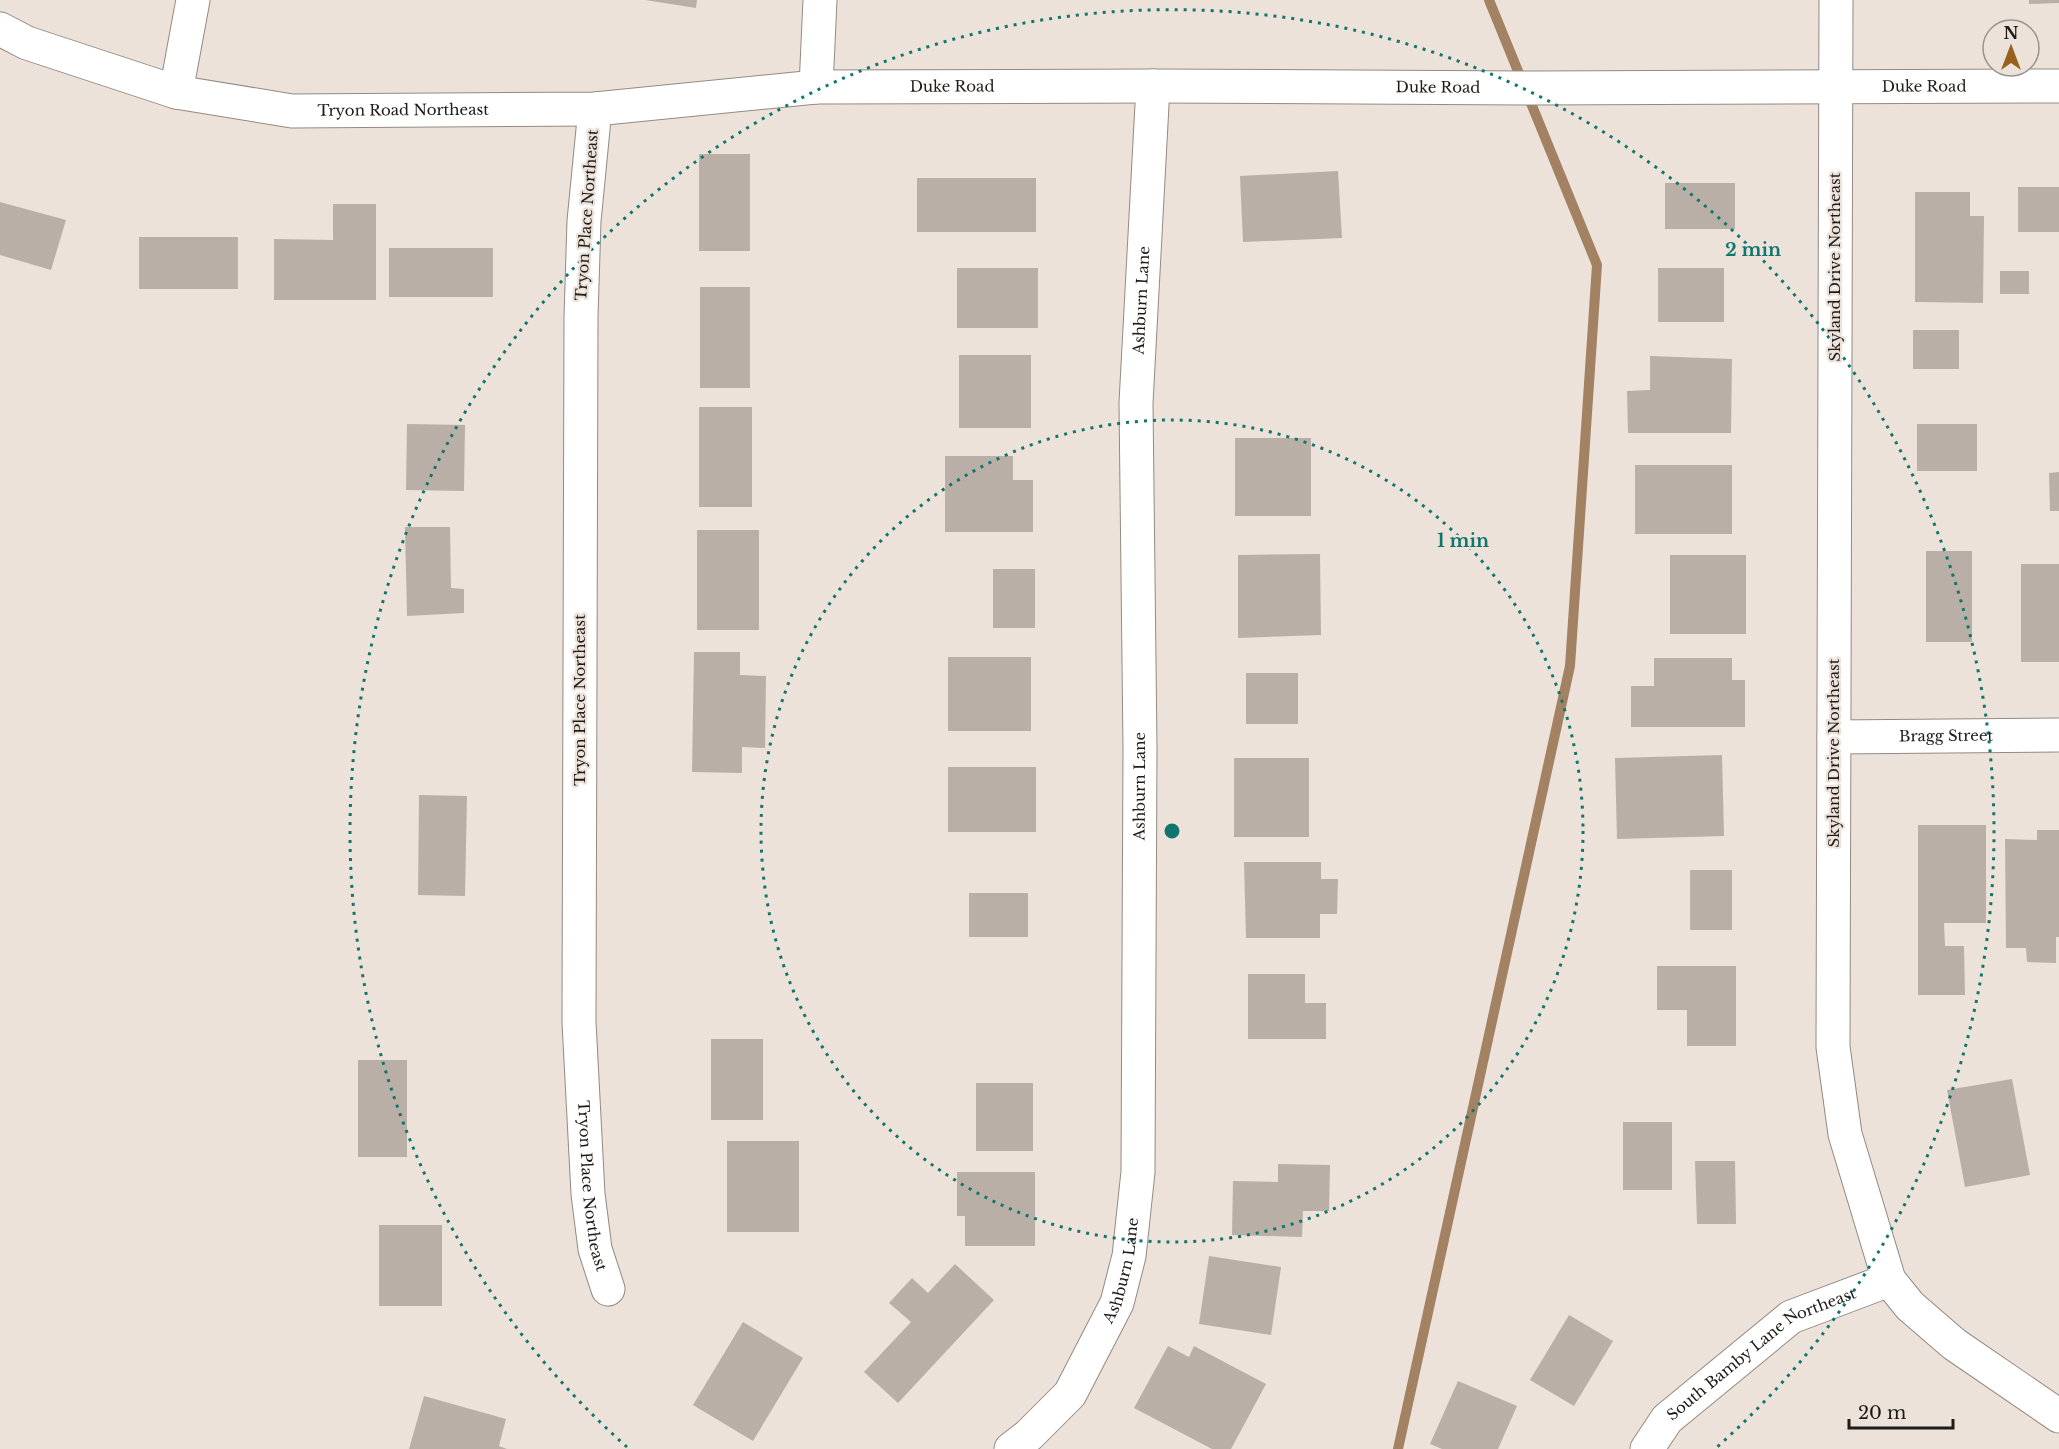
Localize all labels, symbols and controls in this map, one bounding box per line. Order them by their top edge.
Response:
north arrow [1981,18,2041,78]
text: N [2003,23,2019,43]
street label: Duke Road [910,76,995,96]
street label: Duke Road [1882,76,1967,96]
street label: Duke Road [1396,77,1481,97]
street label: Tryon Road Northeast [317,100,489,120]
street label: Tryon Place Northeast [571,128,602,301]
street label: Skyland Drive Northeast [1825,172,1844,361]
text: 2 min [1725,239,1781,261]
street label: Ashburn Lane [1129,246,1153,356]
text: 1 min [1437,530,1489,552]
street label: Tryon Place Northeast [570,614,589,786]
street label: Skyland Drive Northeast [1824,658,1843,847]
street label: Bragg Street [1899,726,1994,745]
street label: Ashburn Lane [1130,732,1149,842]
centre of rings [1162,821,1182,841]
street label: Tryon Place Northeast [574,1100,612,1274]
street label: Ashburn Lane [1098,1217,1142,1327]
street label: South Bamby Lane Northeast [1663,1283,1859,1424]
scale bar [1849,1392,1952,1430]
text: 20 m [1858,1402,1906,1424]

